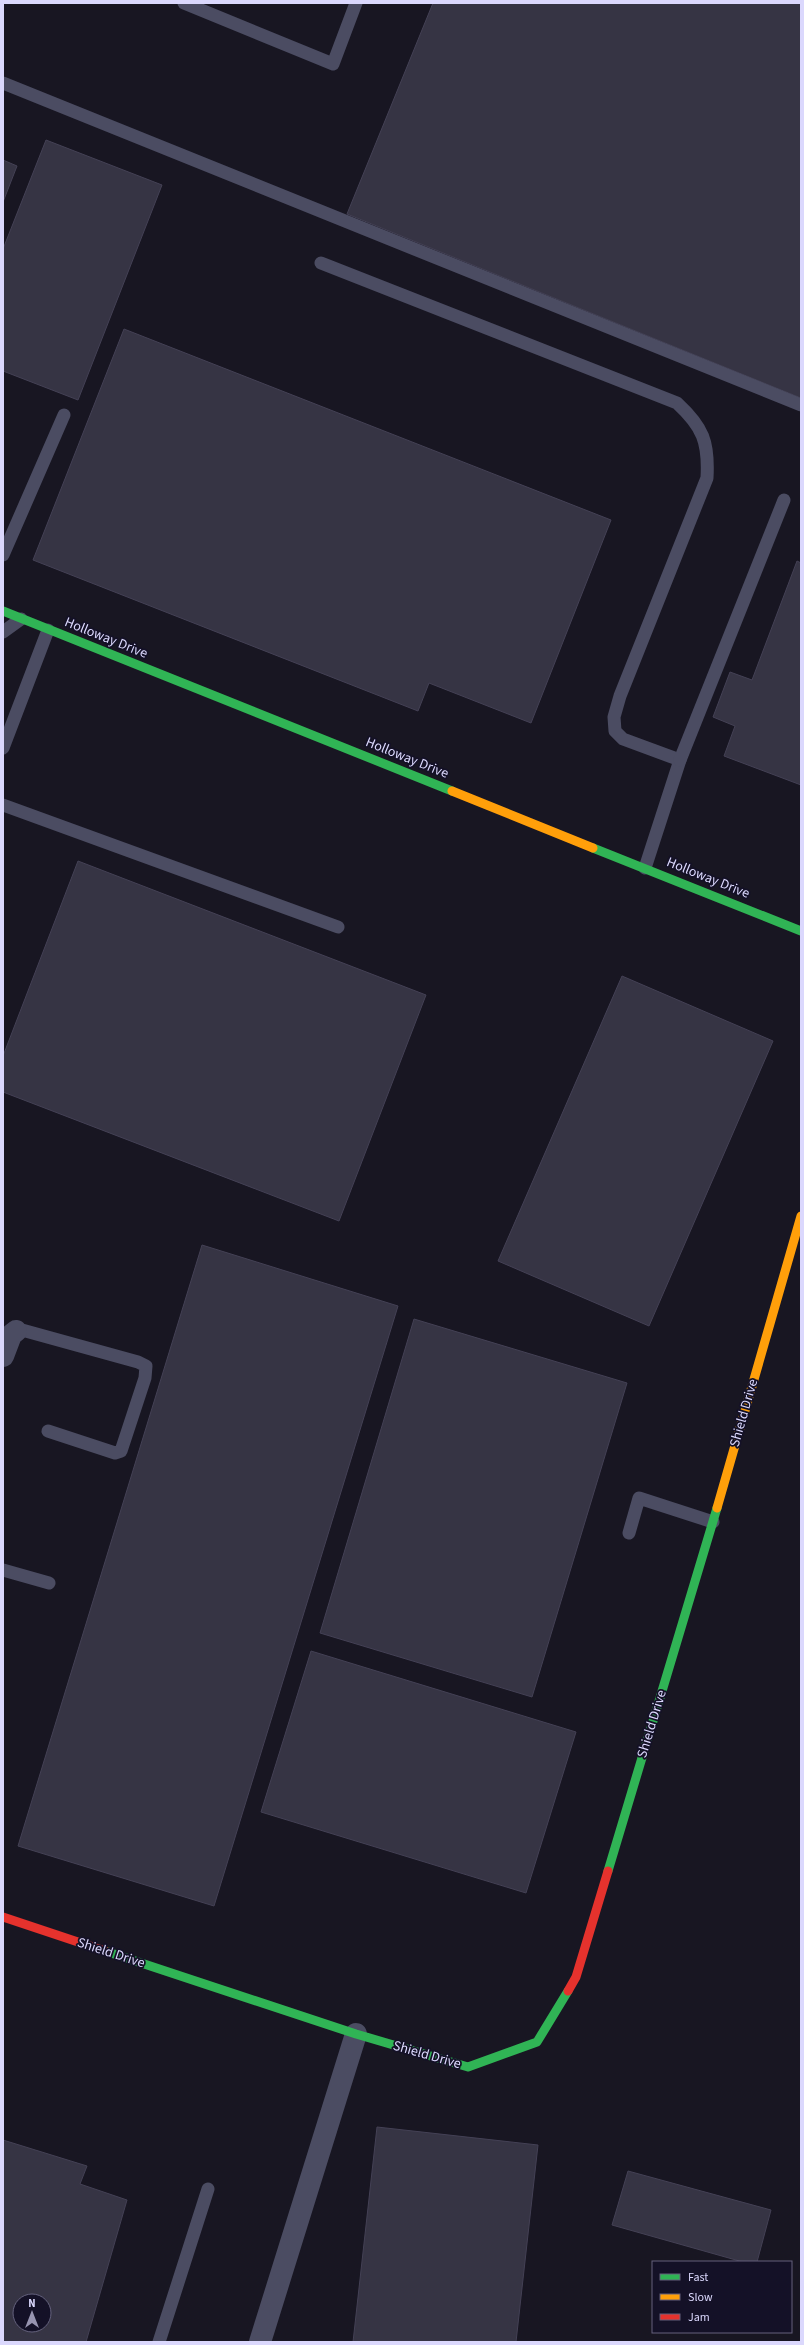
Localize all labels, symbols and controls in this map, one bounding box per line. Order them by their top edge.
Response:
street label: Holloway Drive [61,612,151,664]
street label: Holloway Drive [362,732,452,784]
street label: Holloway Drive [663,852,753,904]
street label: Shield Drive [725,1377,763,1449]
street label: Shield Drive [632,1688,672,1760]
street label: Shield Drive [75,1933,147,1973]
street label: Shield Drive [391,2036,463,2074]
legend [652,2261,792,2333]
text: Fast [688,2269,708,2286]
text: Slow [688,2289,713,2306]
north arrow [12,2293,52,2333]
text: N [28,2296,36,2311]
text: Jam [688,2309,710,2326]

